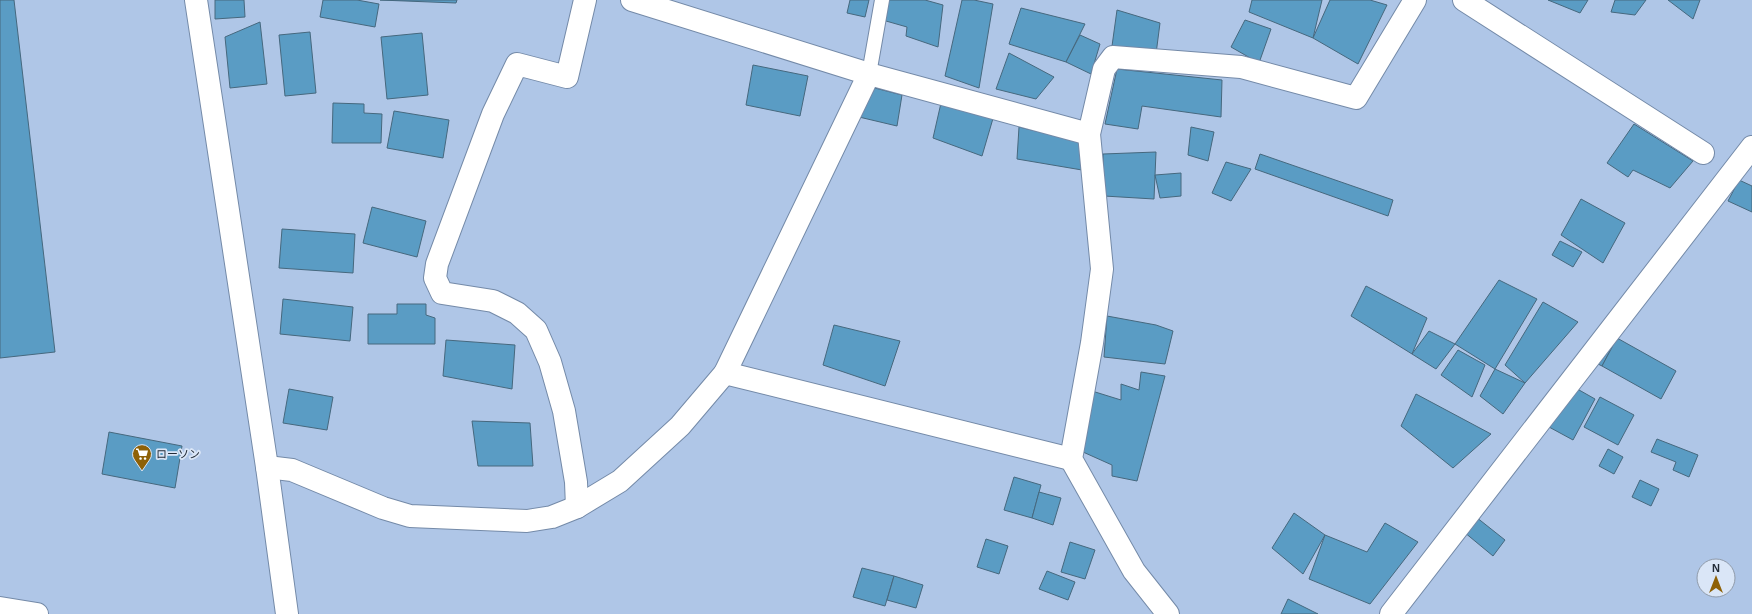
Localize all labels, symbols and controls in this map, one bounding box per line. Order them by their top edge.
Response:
supermarket icon: ローソン [131,443,153,471]
place label: ローソン [156,448,200,460]
north arrow [1696,558,1736,598]
text: N [1712,562,1720,574]

